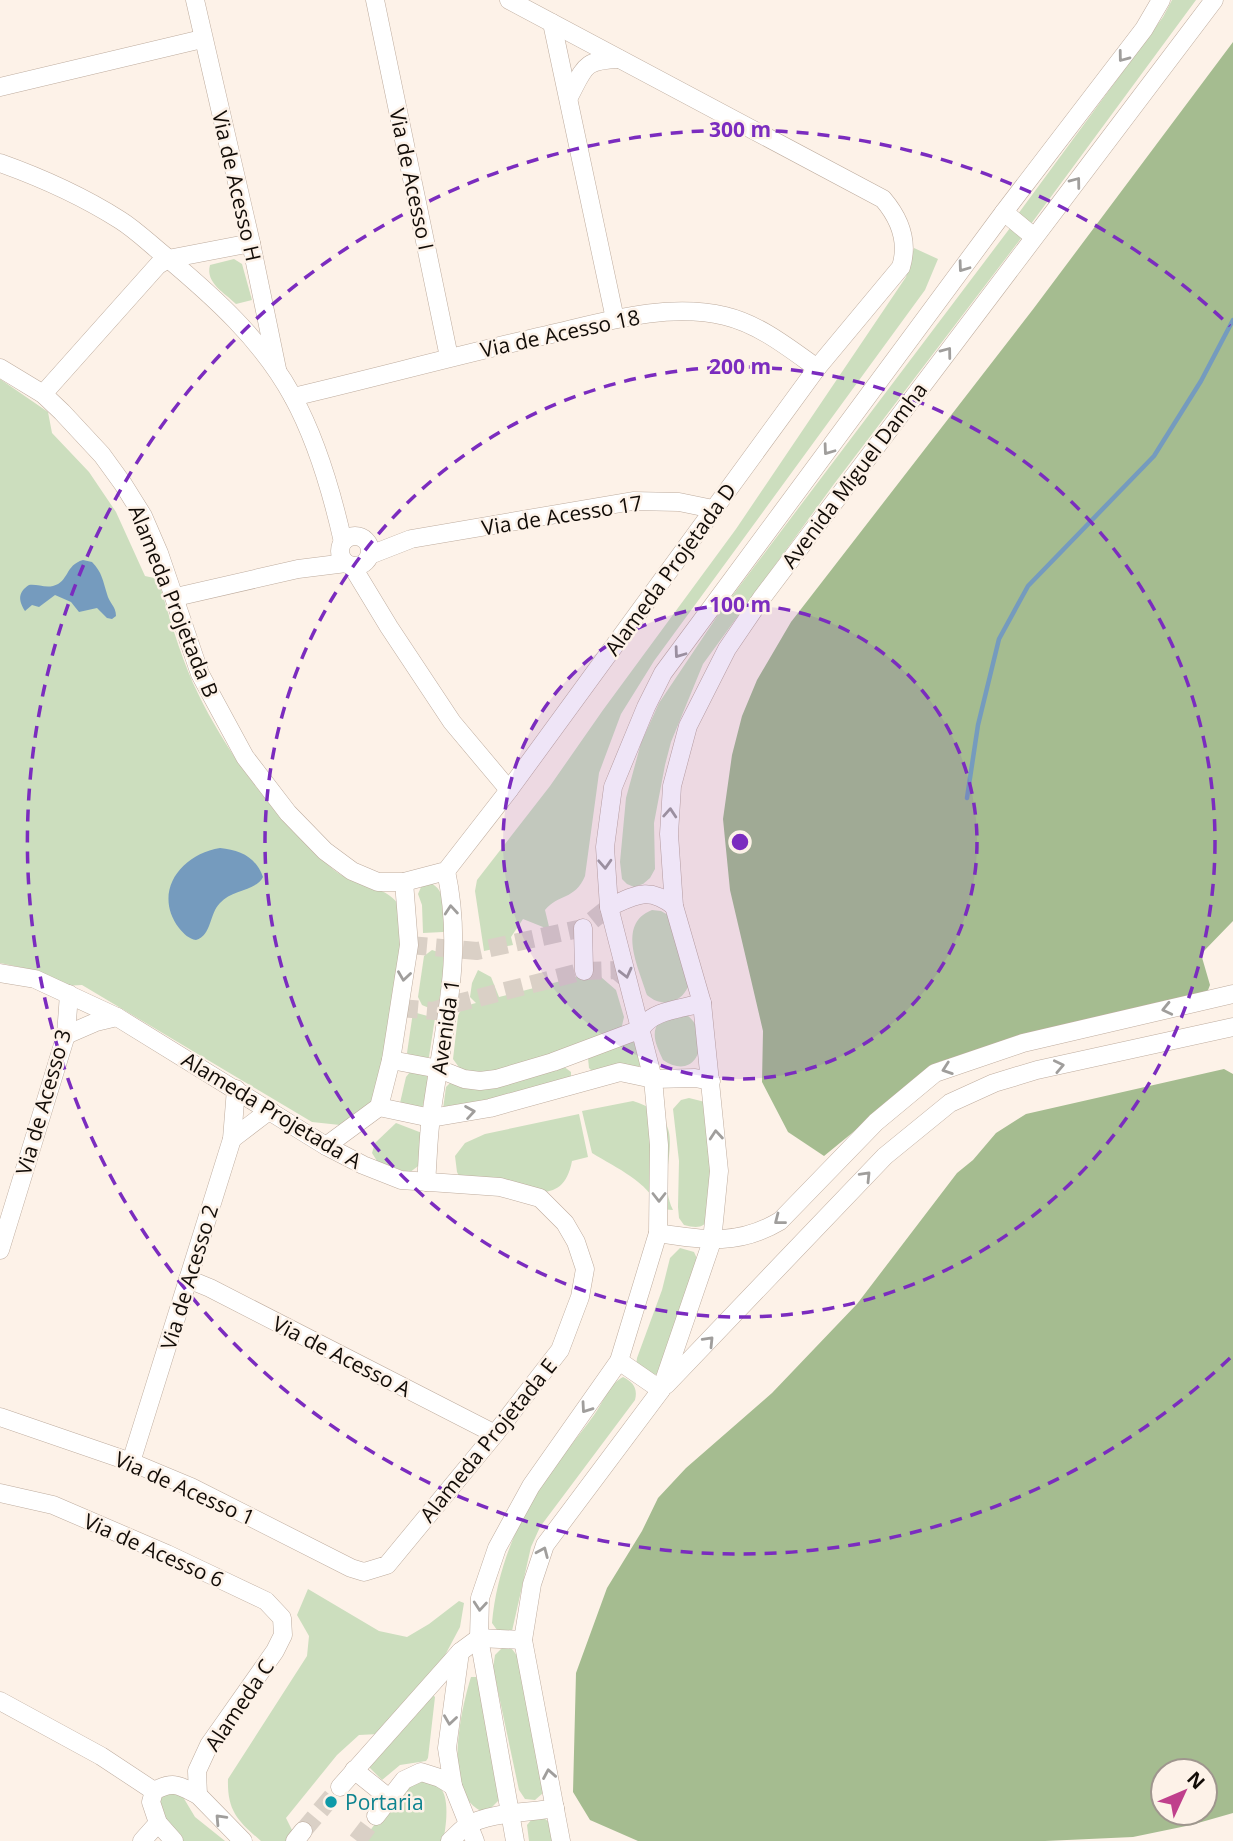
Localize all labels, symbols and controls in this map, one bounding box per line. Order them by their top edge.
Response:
one-way arrow [1119,49,1131,61]
street label: Via de Acesso I [383,106,441,252]
street label: Via de Acesso H [206,108,268,264]
text: 300 m [709,115,771,143]
one-way arrow [1067,178,1080,190]
one-way arrow [959,259,972,272]
street label: Via de Acesso 18 [478,302,642,364]
one-way arrow [939,347,952,360]
text: 200 m [709,352,771,380]
street label: Avenida Miguel Damha [775,376,933,574]
one-way arrow [824,442,837,455]
street label: Alameda Projetada D [598,477,742,661]
street label: Via de Acesso 17 [480,488,644,542]
street label: Alameda Projetada B [123,501,225,701]
text: 100 m [709,590,771,618]
one-way arrow [674,645,687,657]
one-way arrow [662,808,677,819]
centre of rings [728,830,752,854]
one-way arrow [598,859,613,870]
one-way arrow [444,904,459,915]
one-way arrow [618,967,632,979]
one-way arrow [397,970,412,982]
street label: Avenida 1 [424,978,466,1076]
one-way arrow [1161,1001,1173,1015]
street label: Via de Acesso 3 [9,1026,77,1178]
street label: Alameda Projetada A [177,1045,368,1175]
one-way arrow [1053,1059,1065,1074]
one-way arrow [942,1061,954,1075]
one-way arrow [464,1105,475,1120]
one-way arrow [708,1129,723,1140]
one-way arrow [857,1171,870,1184]
one-way arrow [651,1192,667,1202]
street label: Via de Acesso 2 [154,1201,224,1353]
one-way arrow [775,1211,787,1224]
street label: Via de Acesso A [268,1309,417,1403]
one-way arrow [700,1336,713,1349]
street label: Alameda Projetada E [413,1352,563,1528]
one-way arrow [582,1400,594,1413]
street label: Via de Acesso 1 [111,1445,259,1531]
street label: Via de Acesso 6 [80,1507,228,1593]
one-way arrow [535,1546,549,1558]
one-way arrow [473,1601,488,1612]
street label: Alameda C [198,1654,280,1756]
one-way arrow [443,1714,458,1725]
north arrow [1149,1757,1219,1827]
text: N [1182,1766,1211,1795]
one-way arrow [542,1768,557,1780]
place label: Portaria [345,1788,424,1816]
marker: Portaria [323,1794,339,1810]
one-way arrow [216,1814,228,1827]

